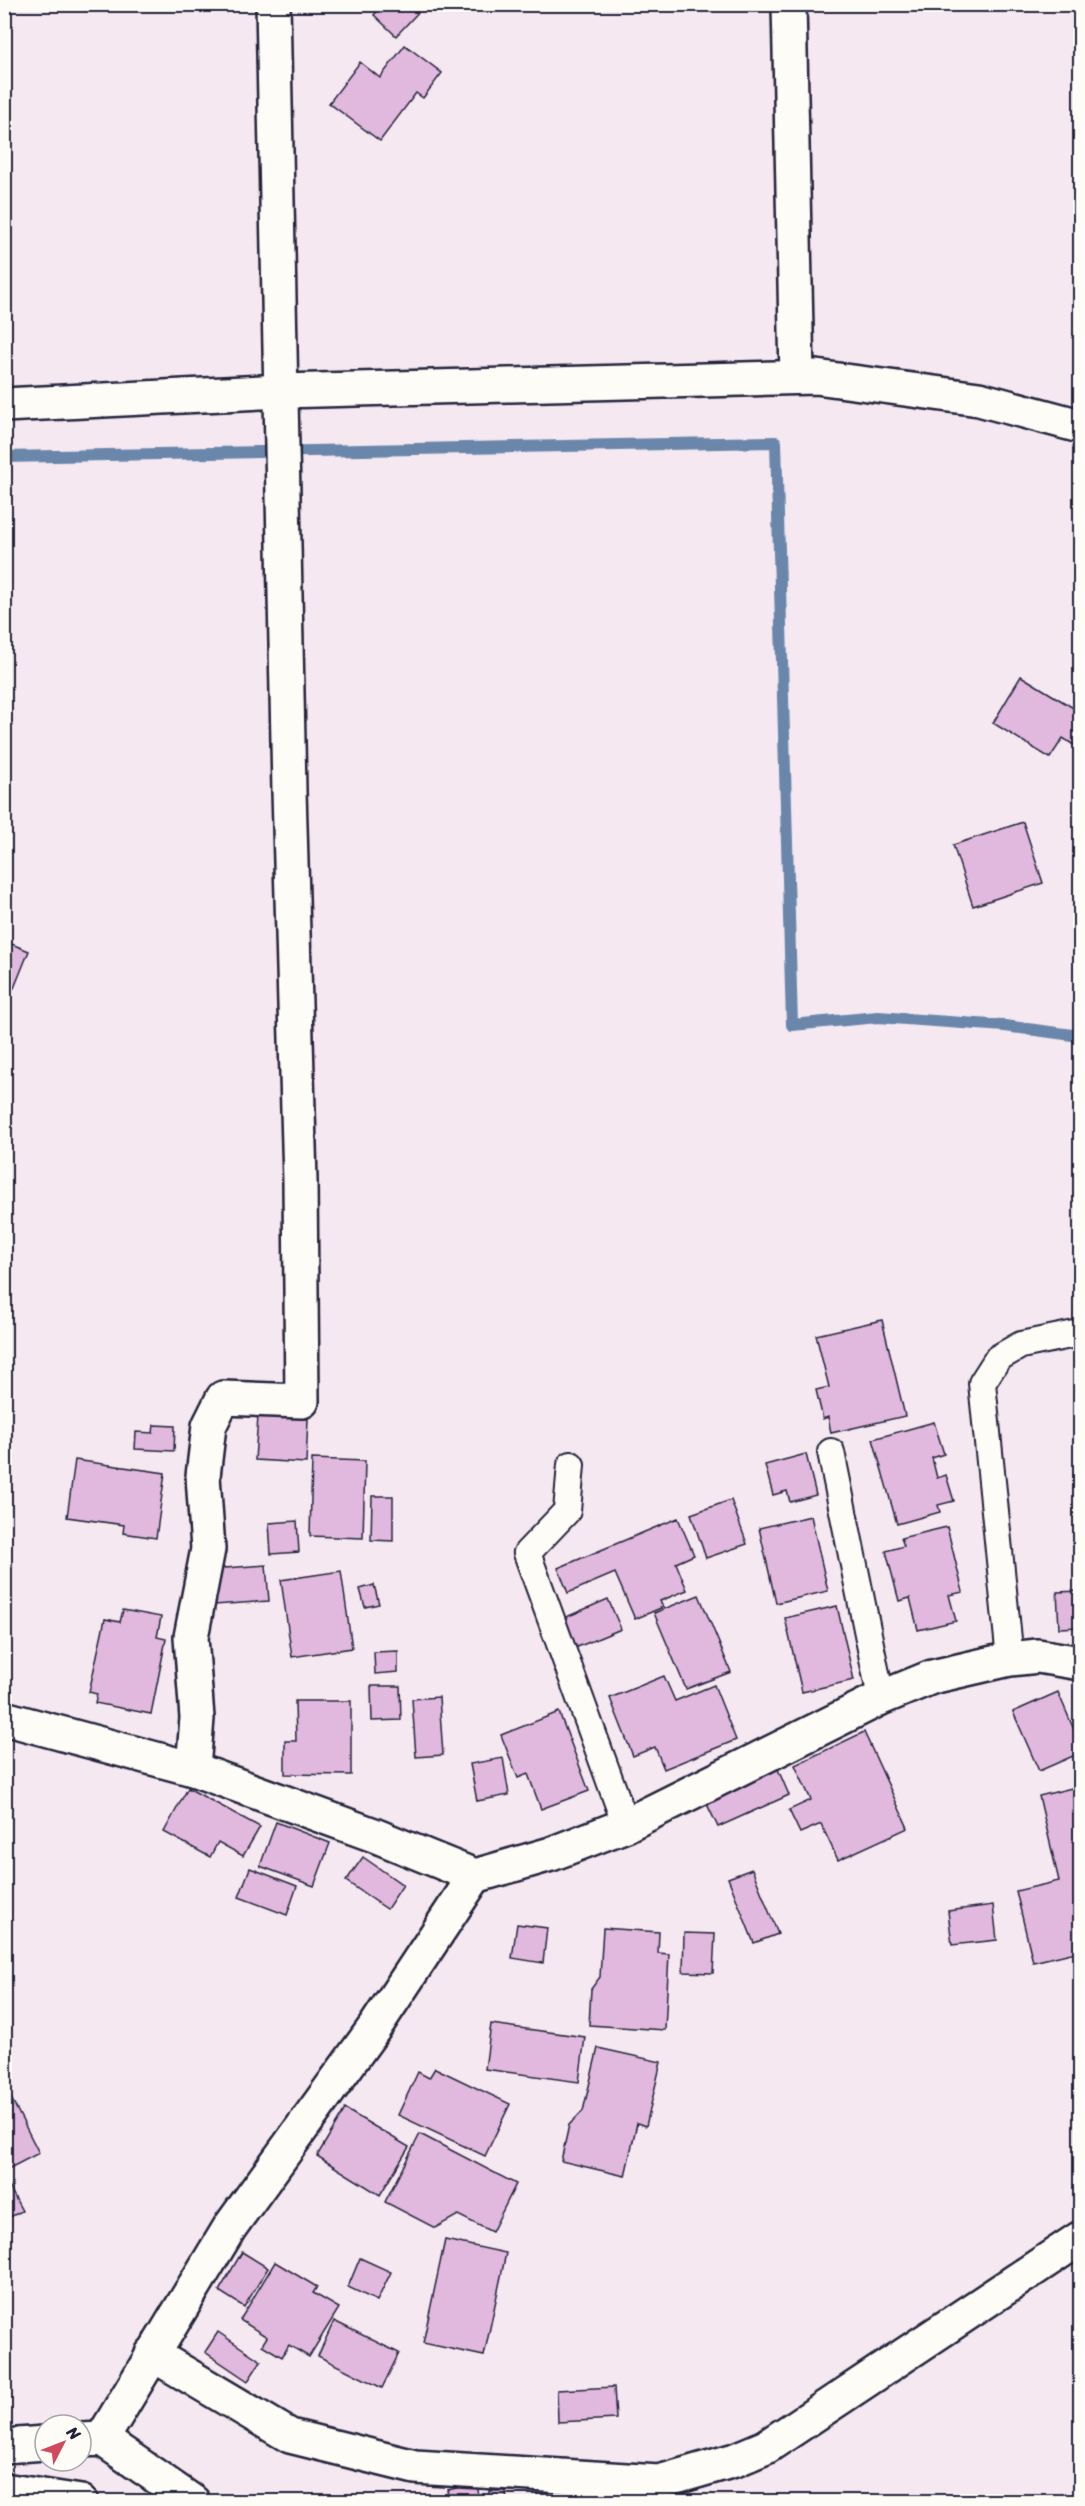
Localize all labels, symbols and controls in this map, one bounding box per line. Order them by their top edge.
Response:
north arrow [33,2413,93,2473]
text: N [59,2419,89,2448]

